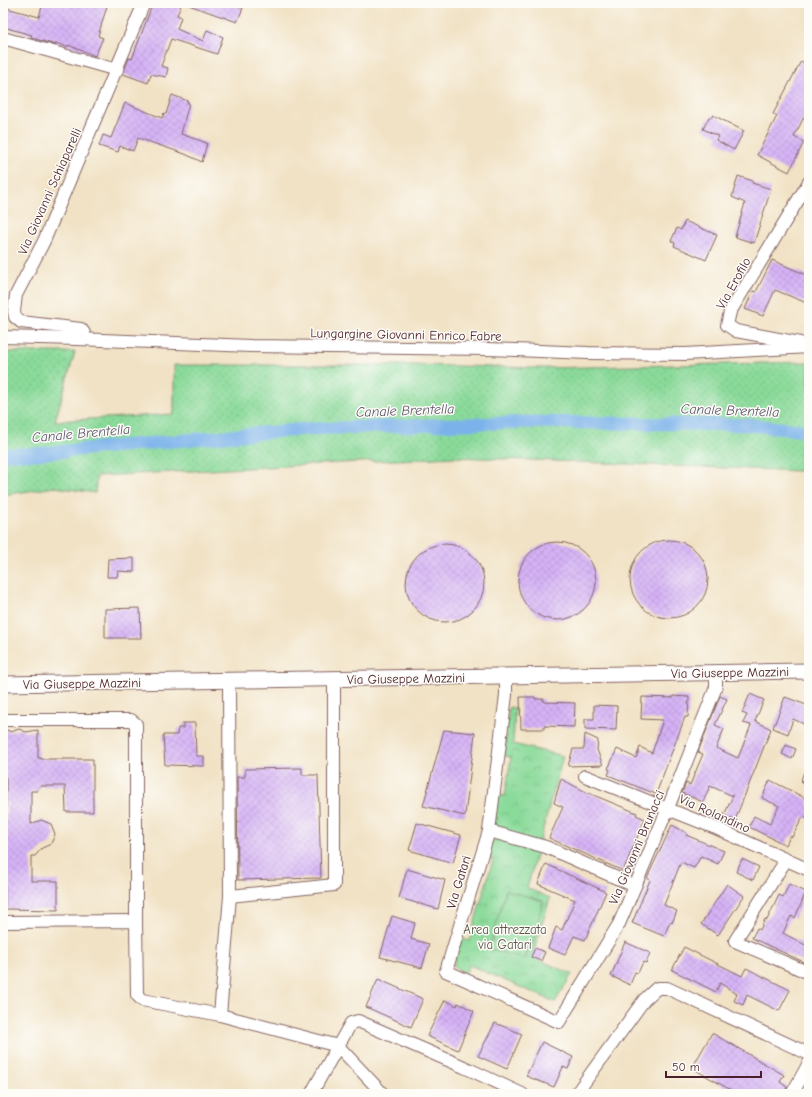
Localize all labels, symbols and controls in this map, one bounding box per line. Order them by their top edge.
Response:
street label: Via Giovanni Schiaparelli [15,125,84,257]
street label: Via Erofilo [713,255,754,312]
street label: Lungargine Giovanni Enrico Fabre [310,325,502,344]
water label: Canale Brentella [355,400,455,421]
water label: Canale Brentella [680,400,780,421]
water label: Canale Brentella [31,421,131,446]
street label: Via Giuseppe Mazzini [671,664,789,681]
street label: Via Giuseppe Mazzini [347,670,465,687]
street label: Via Giuseppe Mazzini [23,675,141,692]
street label: Via Giovanni Brunacci [606,788,667,907]
street label: Via Rolandino [677,791,753,836]
street label: Via Gatari [443,854,474,911]
park label: Area attrezzata via Gatari [463,922,547,952]
scale bar [666,1053,761,1079]
text: 50 m [672,1060,700,1074]

